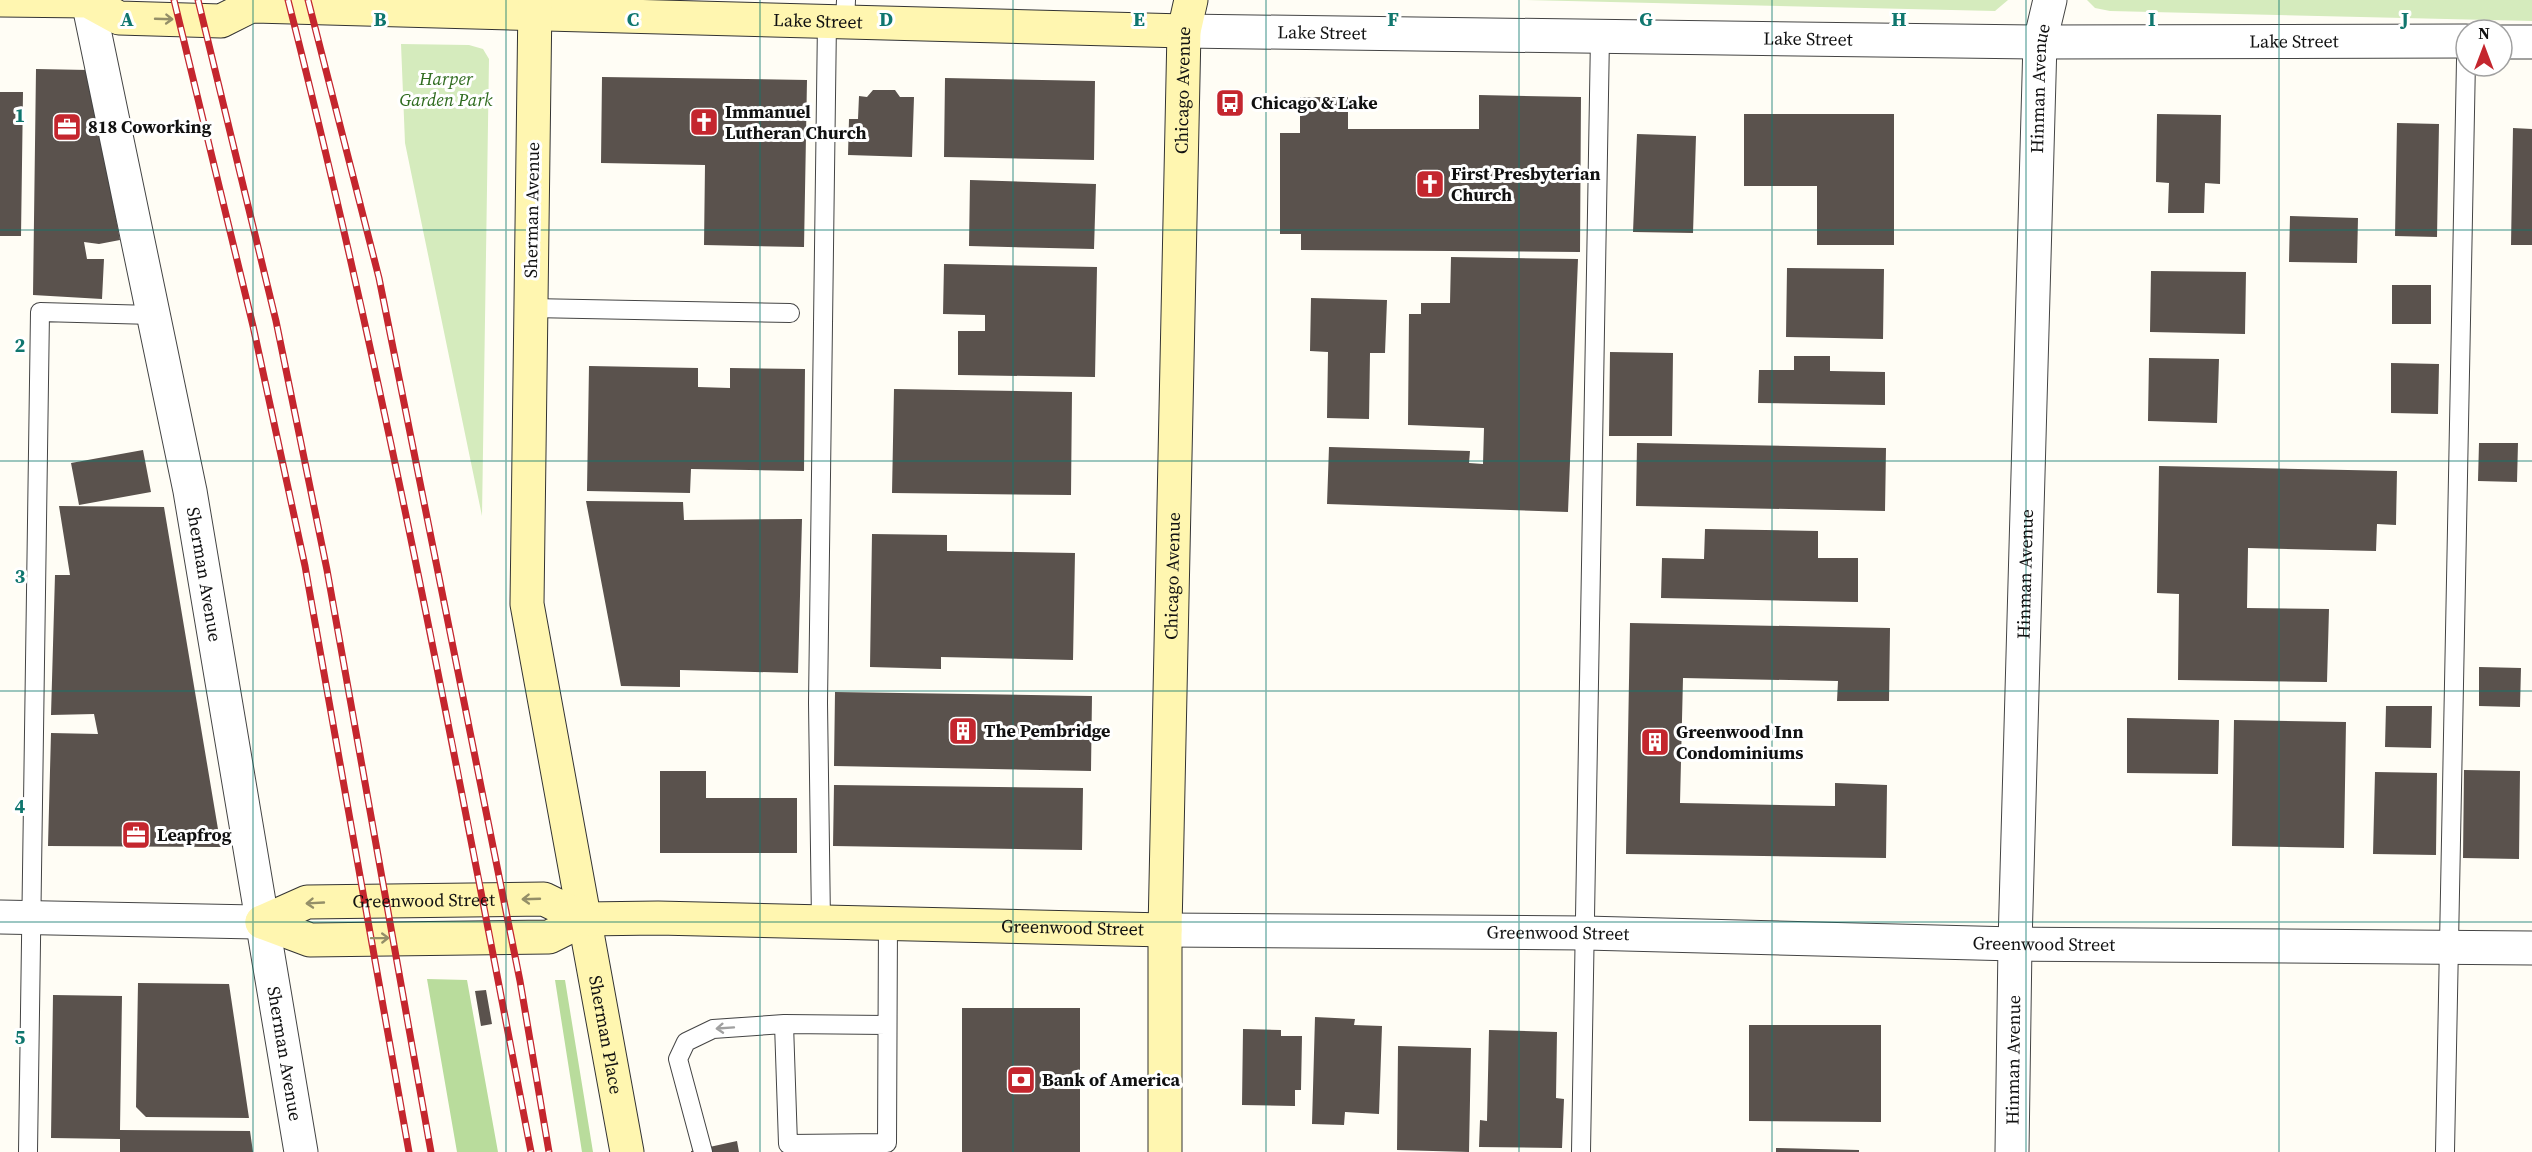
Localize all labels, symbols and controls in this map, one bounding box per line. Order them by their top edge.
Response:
text: A [120,5,134,33]
text: B [373,5,387,33]
text: C [627,5,639,33]
text: D [879,5,893,33]
text: E [1133,5,1145,33]
text: F [1387,5,1399,33]
text: G [1639,5,1653,33]
text: H [1891,5,1907,33]
text: I [2148,5,2156,33]
text: J [2399,5,2409,33]
street label: Lake Street [773,7,863,34]
one-way arrow [153,14,173,25]
north arrow [2454,18,2514,78]
street label: Lake Street [1277,19,1367,45]
street label: Hinman Avenue [2024,21,2056,154]
text: N [2478,22,2490,44]
street label: Chicago Avenue [1168,24,1197,154]
street label: Lake Street [1763,25,1853,52]
street label: Lake Street [2249,28,2339,54]
park label: Harper Garden Park [399,66,493,112]
bus stop icon: Chicago & Lake [1214,87,1246,119]
place label: Chicago & Lake [1251,90,1378,115]
place label: Immanuel Lutheran Church [725,99,867,145]
text: 1 [15,101,25,129]
church icon: Immanuel Lutheran Church [688,106,720,138]
office icon: 818 Coworking [51,111,83,143]
place label: 818 Coworking [88,114,212,139]
street label: Sherman Avenue [518,142,545,278]
place label: First Presbyterian Church [1451,161,1601,207]
church icon: First Presbyterian Church [1414,168,1446,200]
text: 2 [15,331,26,359]
street label: Sherman Avenue [181,505,228,644]
street label: Hinman Avenue [2010,509,2039,639]
street label: Chicago Avenue [1158,512,1186,640]
text: 3 [15,562,26,590]
building icon: The Pembridge [947,715,979,747]
place label: The Pembridge [984,718,1111,743]
place label: Greenwood Inn Condominiums [1676,719,1804,765]
building icon: Greenwood Inn Condominiums [1639,726,1671,758]
text: 4 [15,792,26,820]
office icon: Leapfrog [120,819,152,851]
place label: Leapfrog [157,822,232,847]
street label: Greenwood Street [352,887,495,913]
one-way arrow [522,893,542,905]
one-way arrow [306,897,326,908]
street label: Greenwood Street [1001,913,1144,941]
street label: Greenwood Street [1487,919,1630,946]
street label: Greenwood Street [1972,930,2115,957]
one-way arrow [370,933,390,944]
street label: Sherman Place [583,973,629,1096]
street label: Sherman Avenue [261,984,309,1123]
street label: Hinman Avenue [1999,995,2026,1125]
text: 5 [15,1023,26,1051]
one-way arrow [716,1023,736,1034]
bank icon: Bank of America [1005,1064,1037,1096]
place label: Bank of America [1042,1067,1181,1092]

